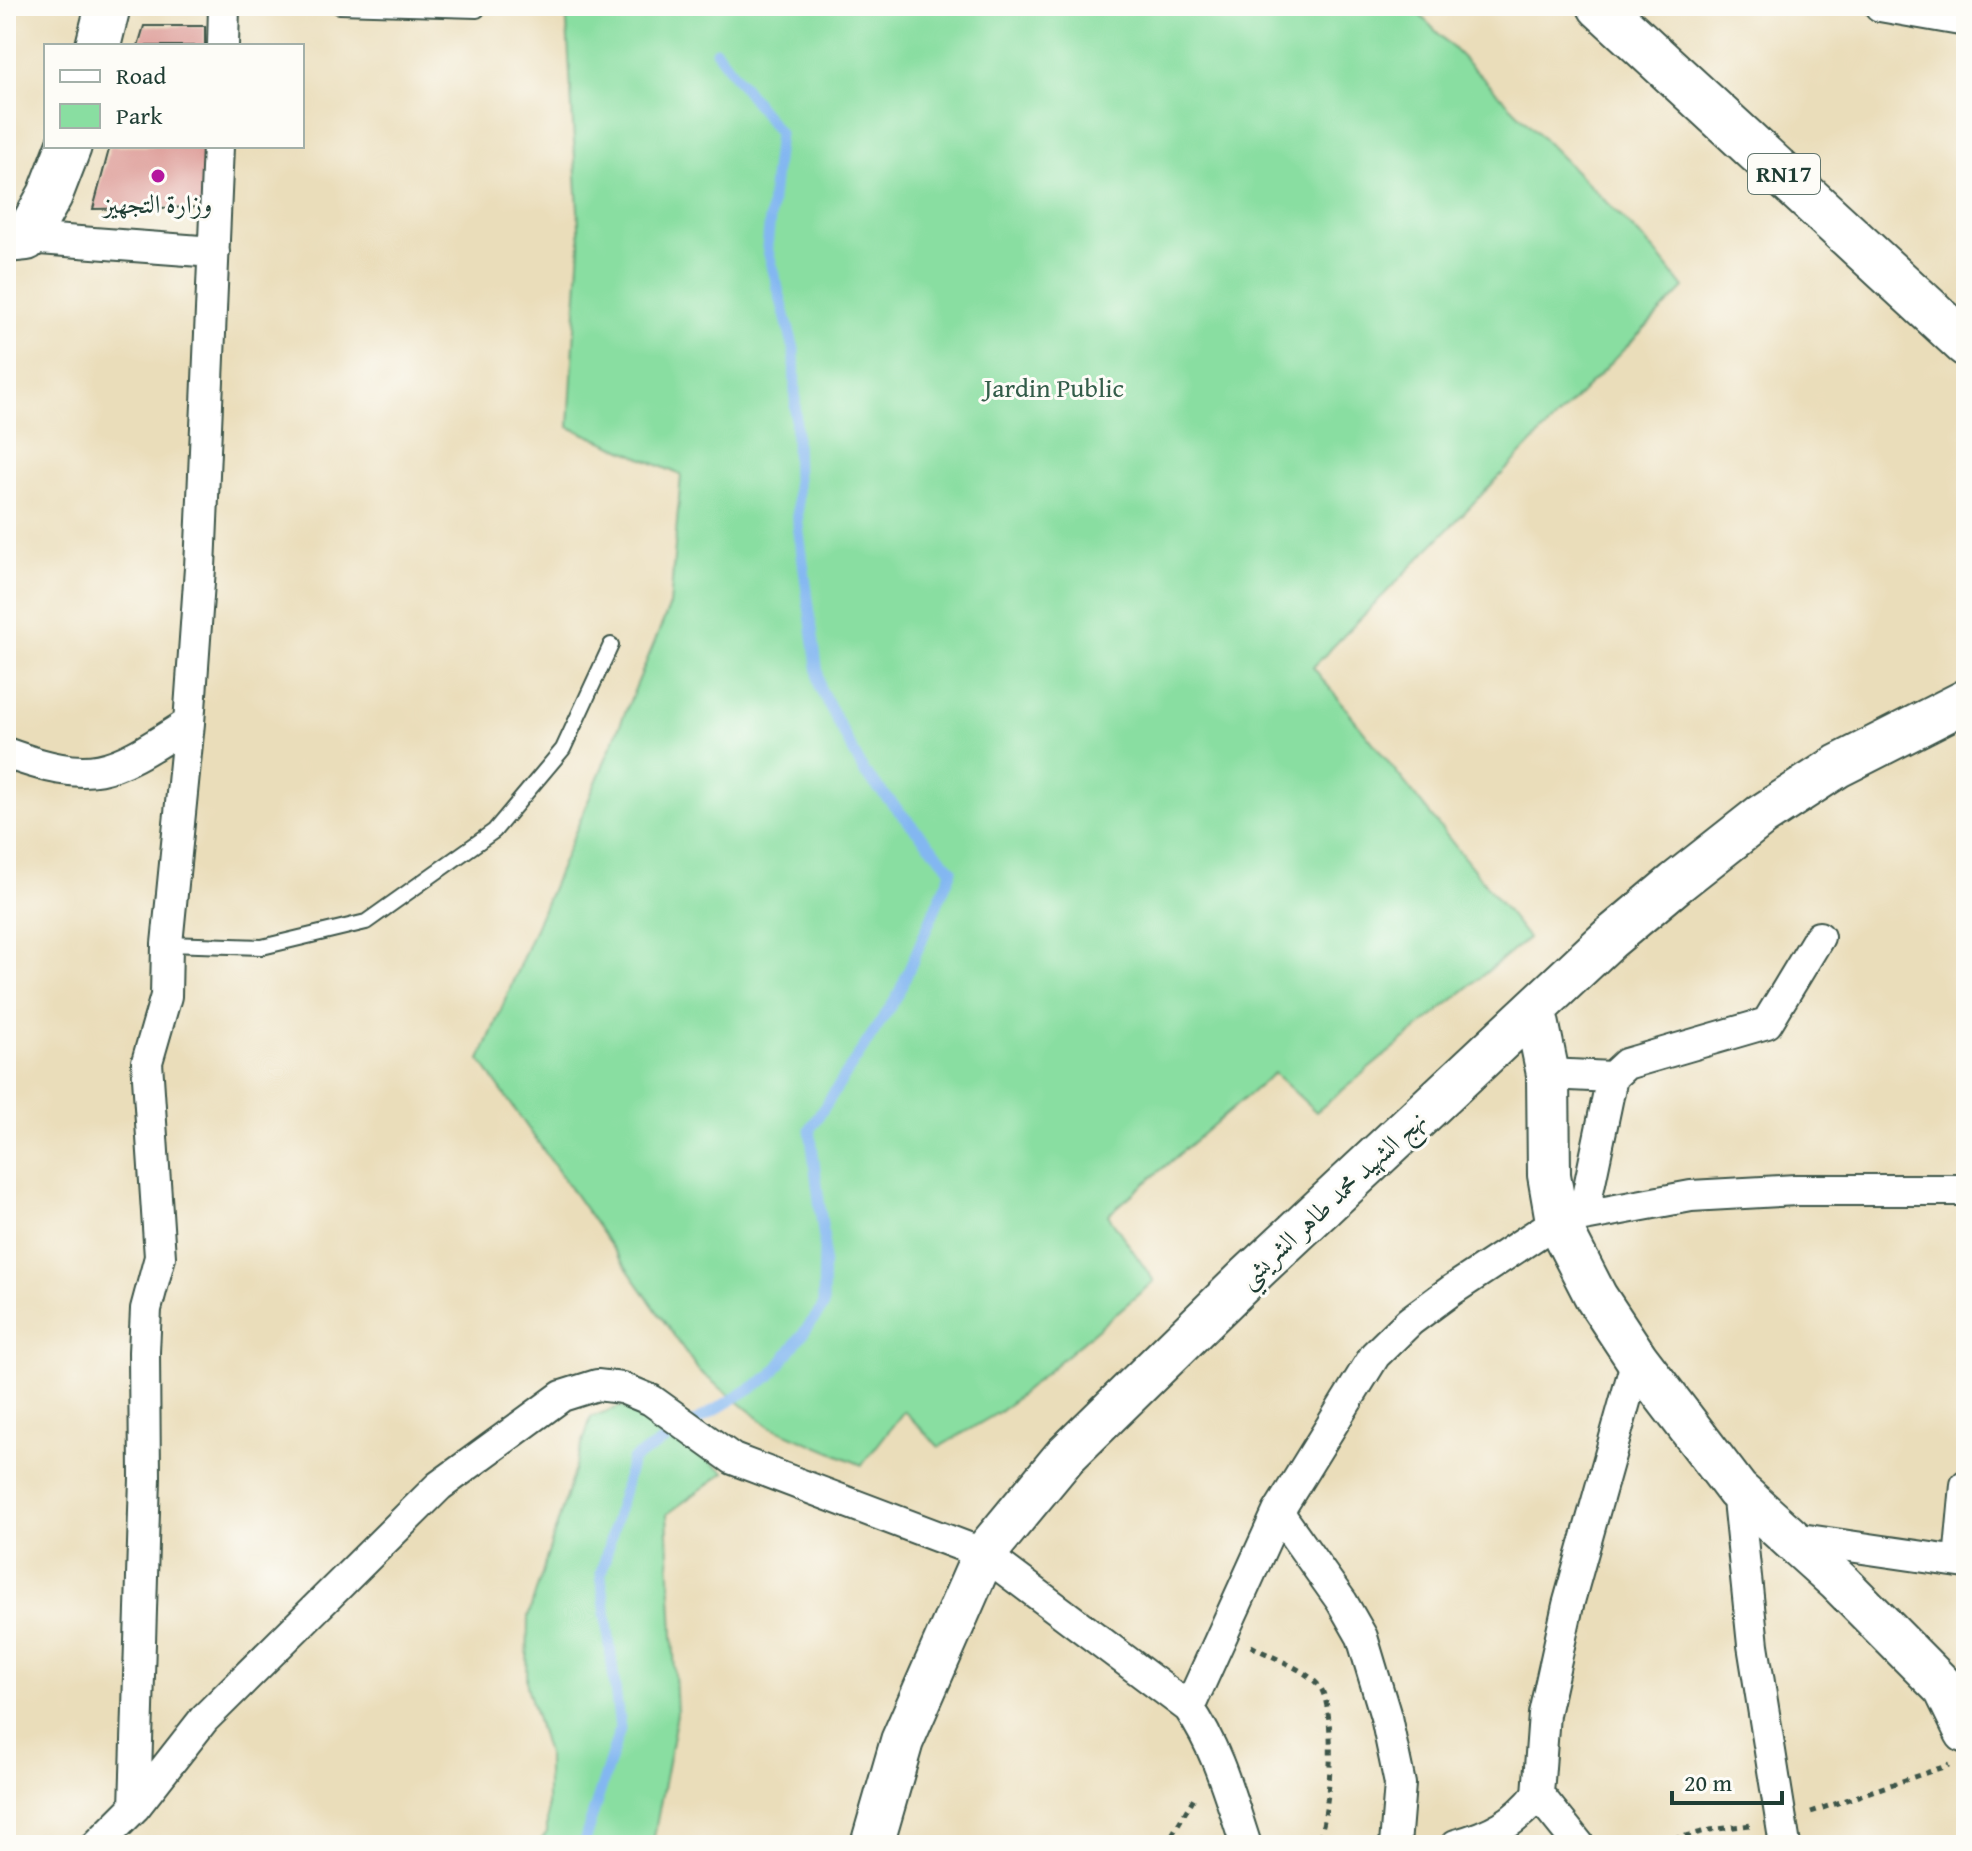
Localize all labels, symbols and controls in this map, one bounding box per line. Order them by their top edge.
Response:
legend [44,44,304,148]
text: Road [116,58,166,93]
text: Park [116,98,163,133]
road number: RN17 [1748,154,1820,194]
marker: وزارة التجهيز [149,167,167,185]
place label: وزارة التجهيز [101,184,212,223]
park label: Jardin Public [981,368,1124,407]
street label: نهج الشهيد محمد طاهر الشريشي [1229,1101,1438,1300]
scale bar [1672,1755,1782,1805]
text: 20 m [1684,1765,1732,1800]

